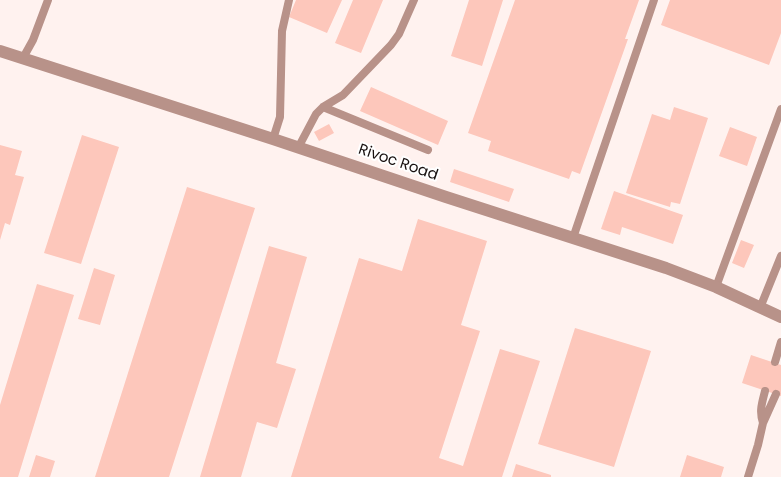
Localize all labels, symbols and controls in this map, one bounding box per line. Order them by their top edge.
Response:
street label: Rivoc Road [356,141,440,185]

